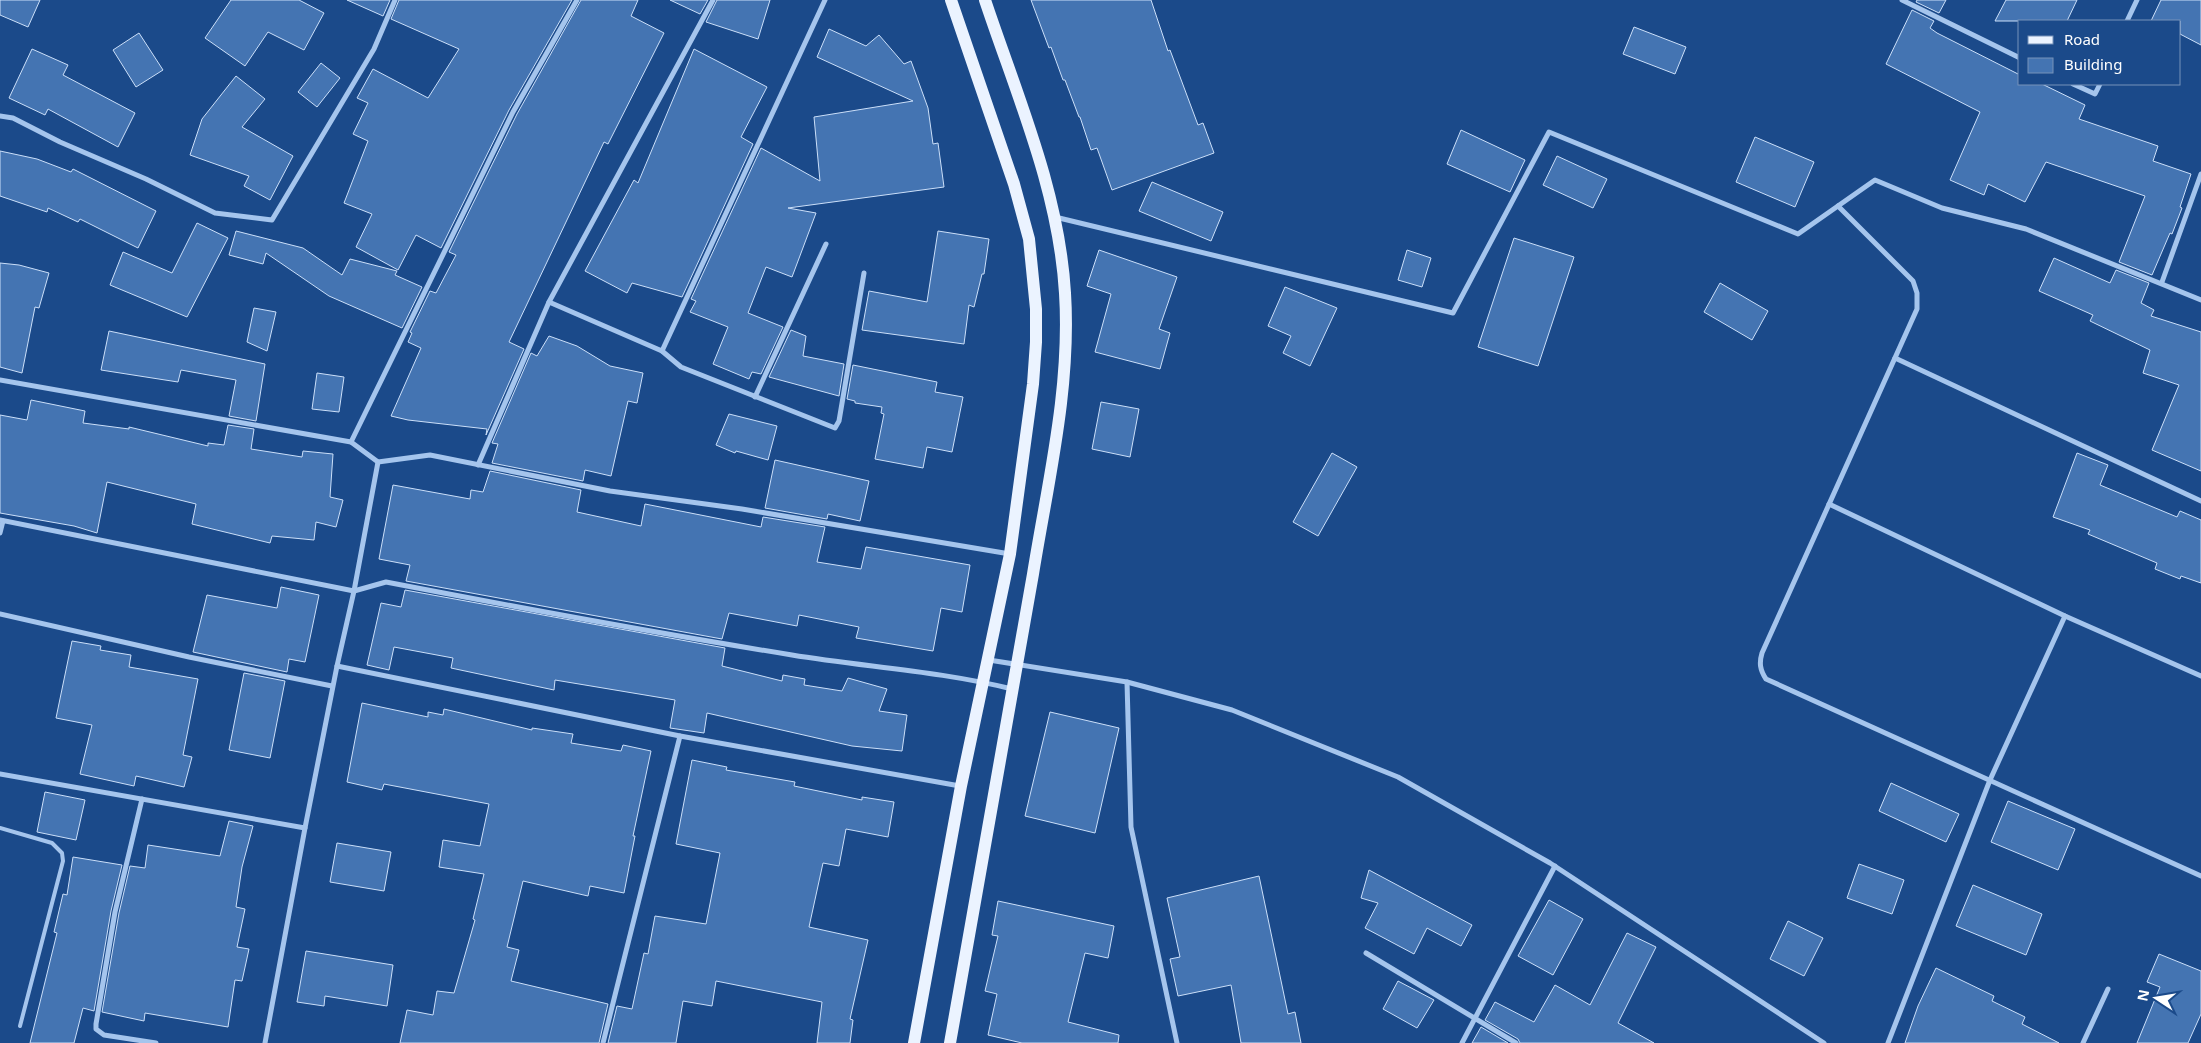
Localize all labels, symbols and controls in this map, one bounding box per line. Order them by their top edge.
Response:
legend [2018,20,2181,85]
text: Road [2064,29,2100,49]
text: Building [2064,54,2122,74]
north arrow [2131,973,2181,1023]
text: N [2132,988,2153,1003]

